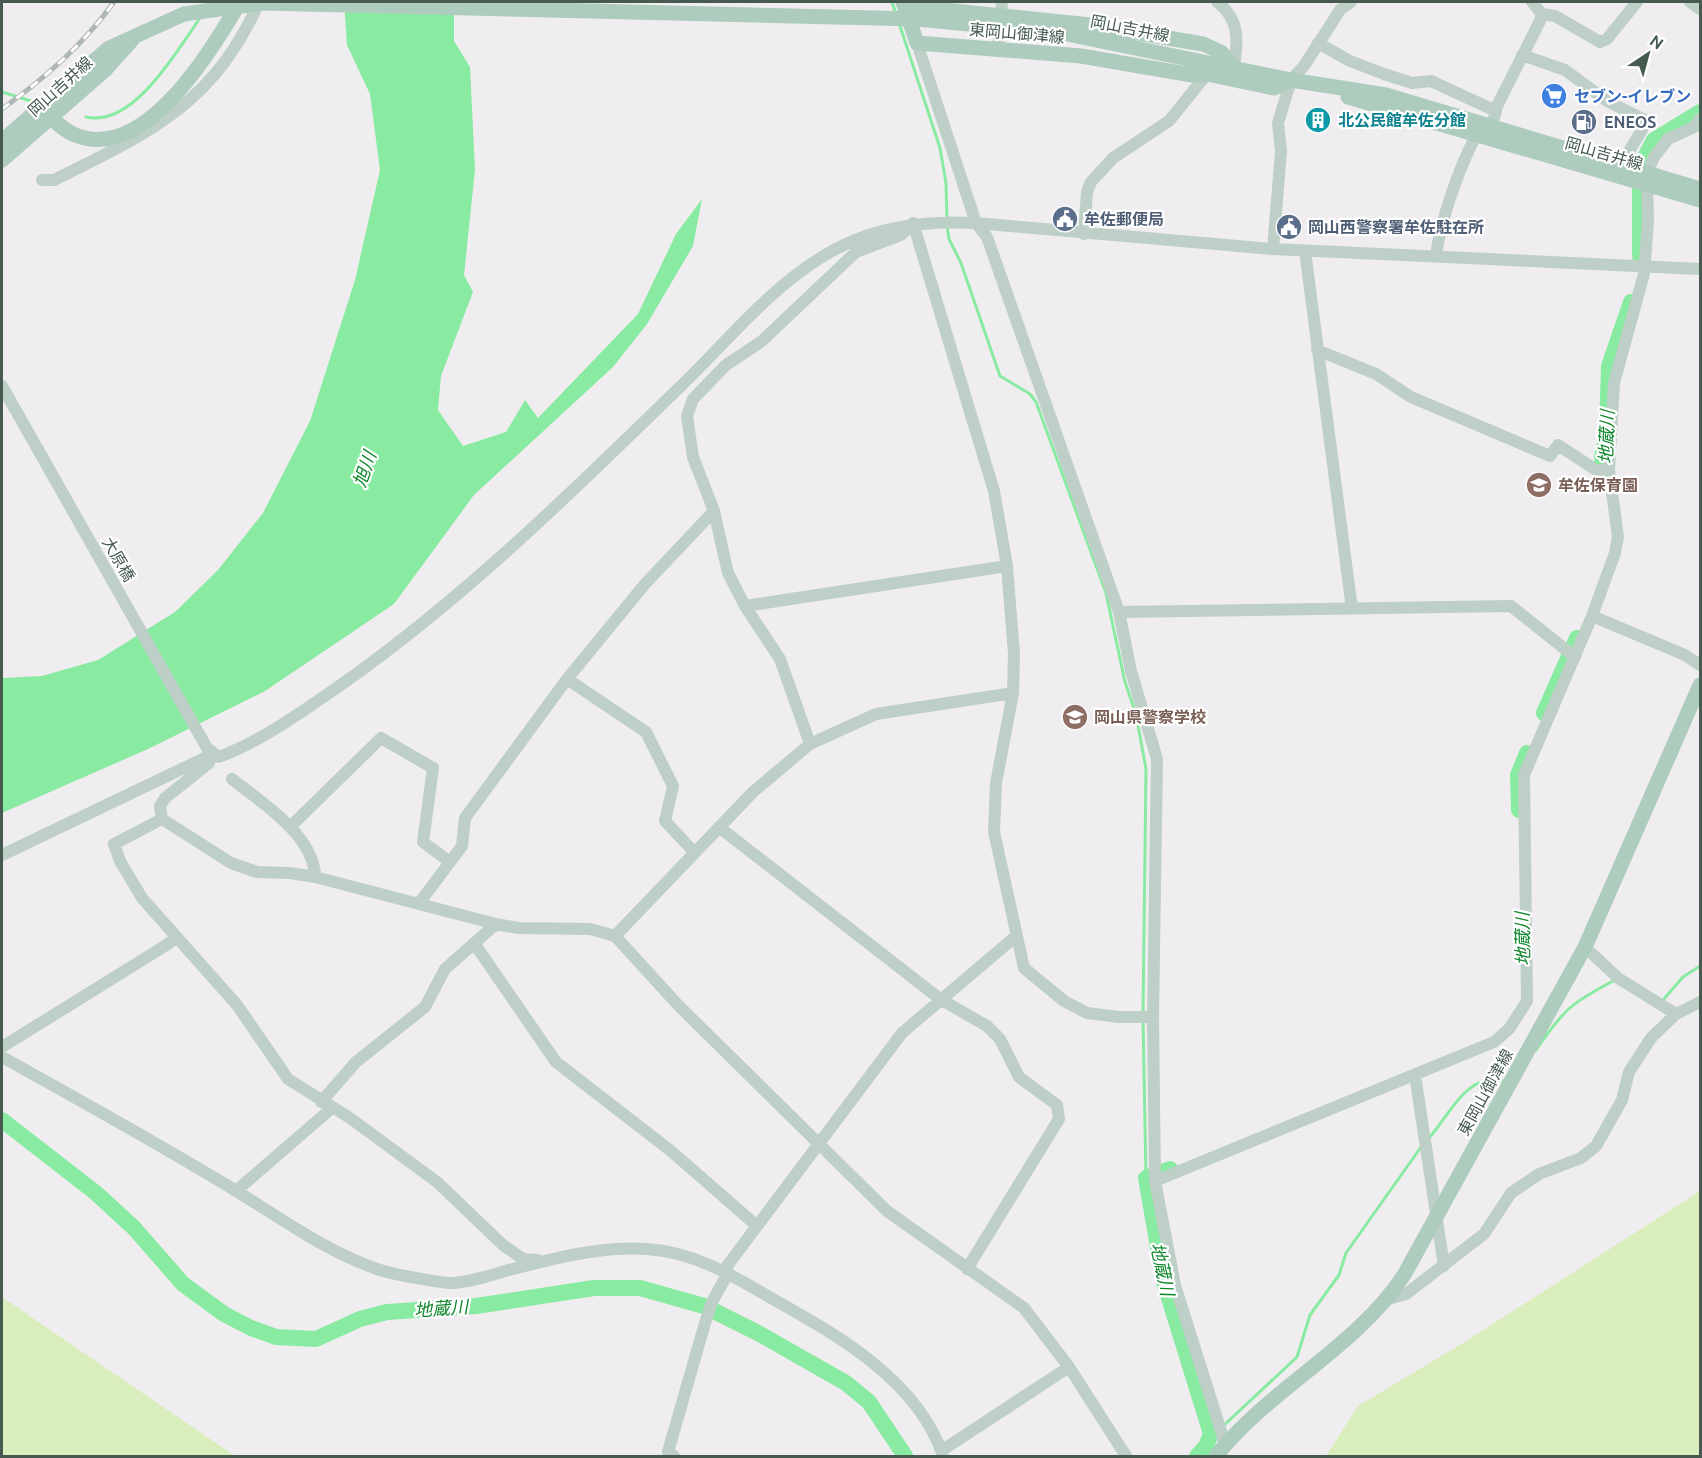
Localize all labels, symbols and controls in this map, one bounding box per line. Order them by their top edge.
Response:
street label: 岡山吉井線 [1089,12,1171,44]
street label: 東岡山御津線 [968,20,1066,46]
north arrow [1618,24,1678,84]
text: N [1647,31,1667,53]
street label: 岡山吉井線 [24,53,96,119]
supermarket icon: セブン-イレブン [1539,81,1569,111]
place label: セブン-イレブン [1574,87,1691,105]
building icon: 北公民館牟佐分館 [1303,105,1333,135]
fuel station icon: ENEOS [1569,107,1599,137]
place label: 北公民館牟佐分館 [1338,111,1466,129]
place label: ENEOS [1604,113,1656,131]
street label: 岡山吉井線 [1563,133,1645,173]
public building icon: 牟佐郵便局 [1050,204,1080,234]
place label: 牟佐郵便局 [1084,210,1164,228]
public building icon: 岡山西警察署牟佐駐在所 [1274,212,1304,242]
place label: 岡山西警察署牟佐駐在所 [1308,218,1484,236]
water label: 地蔵川 [1595,408,1617,464]
water label: 旭川 [349,447,380,489]
school or university icon: 牟佐保育園 [1524,470,1554,500]
place label: 牟佐保育園 [1558,476,1638,494]
street label: 大原橋 [99,534,139,584]
school or university icon: 岡山県警察学校 [1060,702,1090,732]
place label: 岡山県警察学校 [1094,708,1206,726]
water label: 地蔵川 [1511,910,1532,966]
street label: 東岡山御津線 [1454,1046,1516,1138]
water label: 地蔵川 [1148,1241,1179,1299]
water label: 地蔵川 [413,1296,471,1320]

